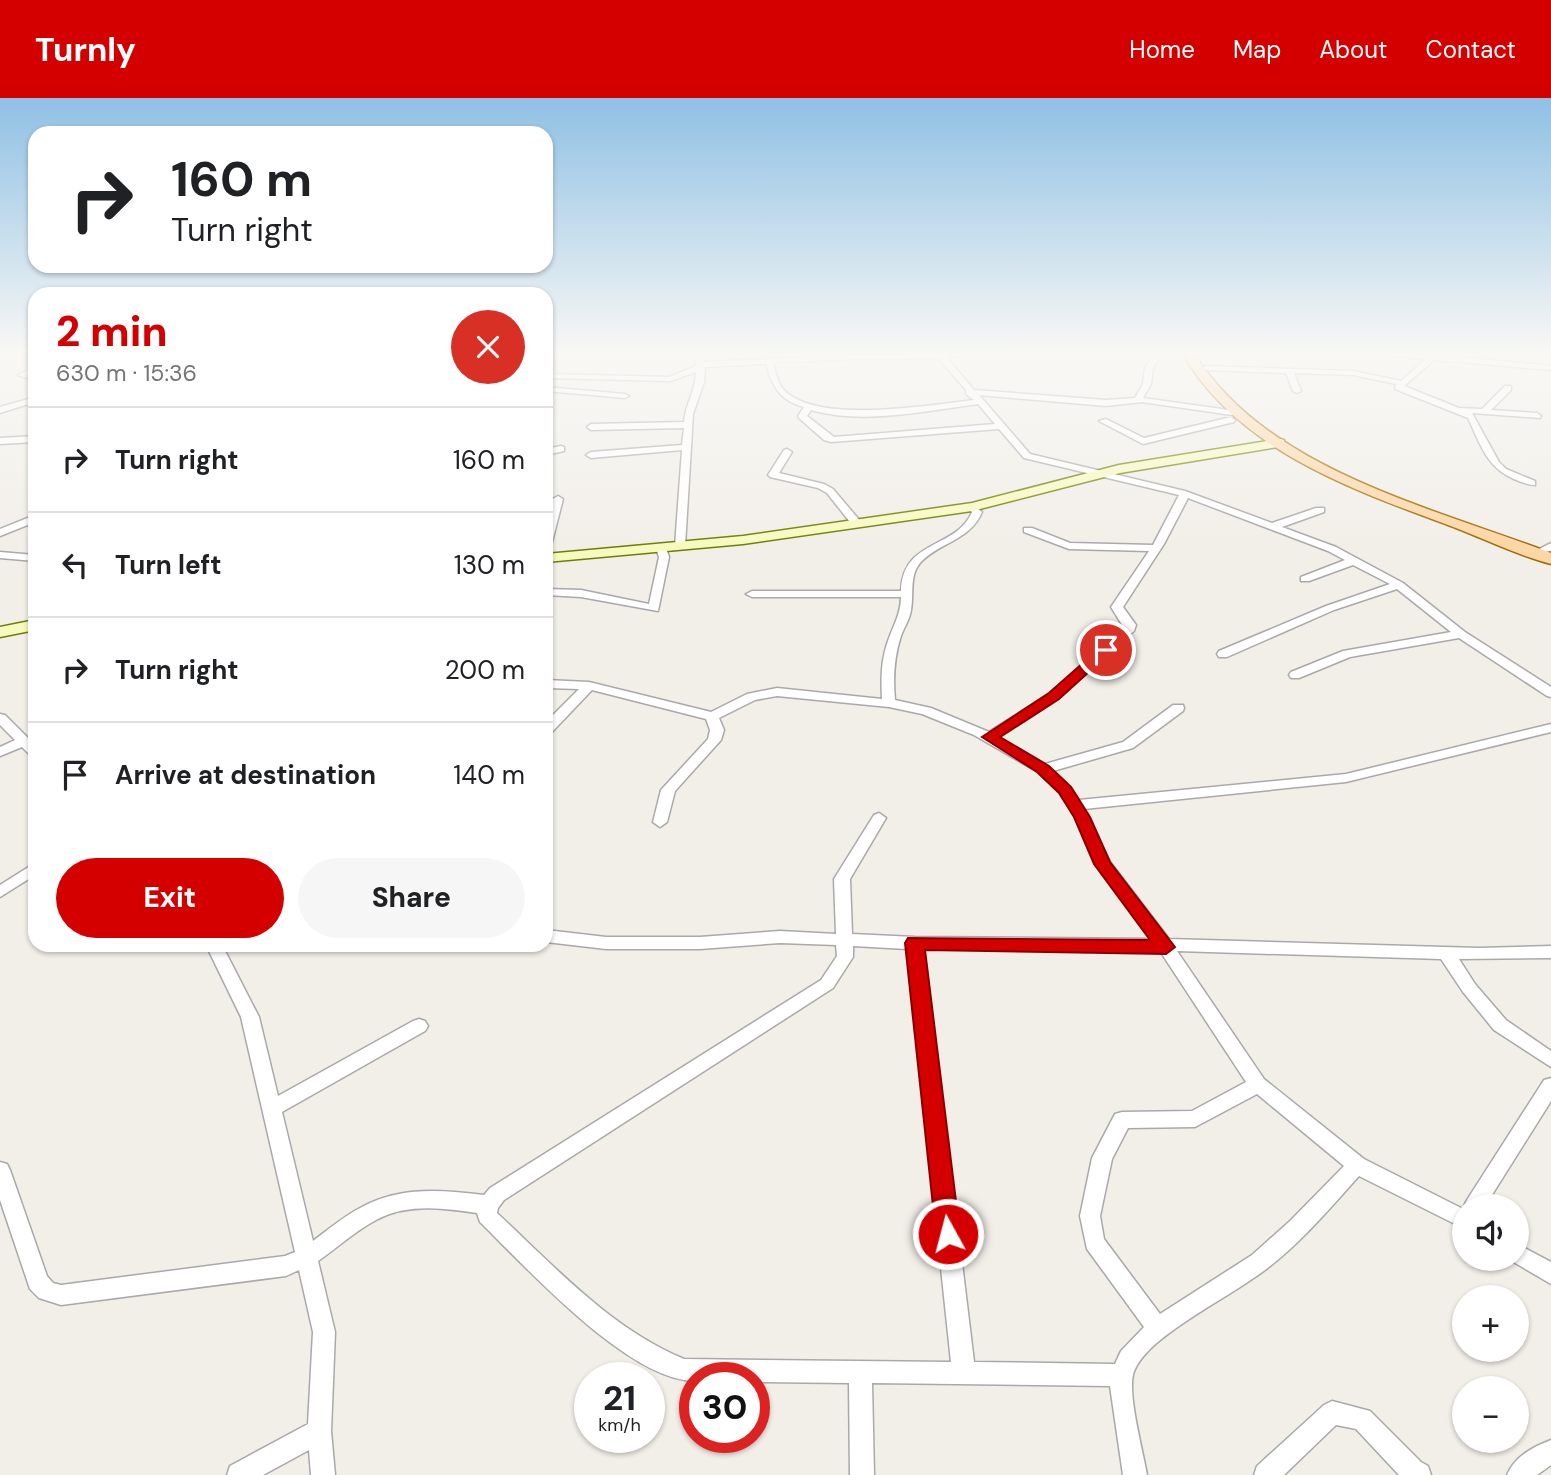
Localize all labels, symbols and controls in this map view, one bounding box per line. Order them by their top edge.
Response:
text: Turnly [35,28,136,71]
text: Home [1129,34,1195,65]
text: Map [1233,34,1281,65]
text: About [1319,34,1388,65]
text: Contact [1426,34,1516,65]
text: 160 m [171,147,312,211]
icon: right [56,154,147,245]
text: Turn right [171,209,313,251]
text: 2 min [56,304,167,359]
button: close [451,310,525,384]
text: 630 m · 15:36 [56,358,197,388]
icon: right [56,441,94,479]
text: Turn right [115,443,239,477]
text: 160 m [453,443,525,477]
icon: left [56,546,94,584]
text: Turn left [115,548,222,582]
text: 130 m [454,548,525,582]
pin [1076,620,1136,680]
icon: arrive [1087,631,1125,669]
icon: right [56,651,94,689]
text: Turn right [115,653,239,687]
text: 200 m [445,653,525,687]
icon: arrive [56,756,94,794]
text: Arrive at destination [115,758,376,792]
text: 140 m [453,758,525,792]
button: Exit [56,858,284,938]
button: Share [298,858,525,938]
map controls [1452,1194,1529,1453]
button: sound [1452,1194,1529,1271]
position arrow [911,1197,985,1271]
button: + [1452,1285,1529,1362]
speed limit sign: 30 [679,1362,770,1453]
text: 21 [603,1375,636,1421]
button: − [1452,1376,1529,1453]
text: km/h [598,1413,641,1437]

